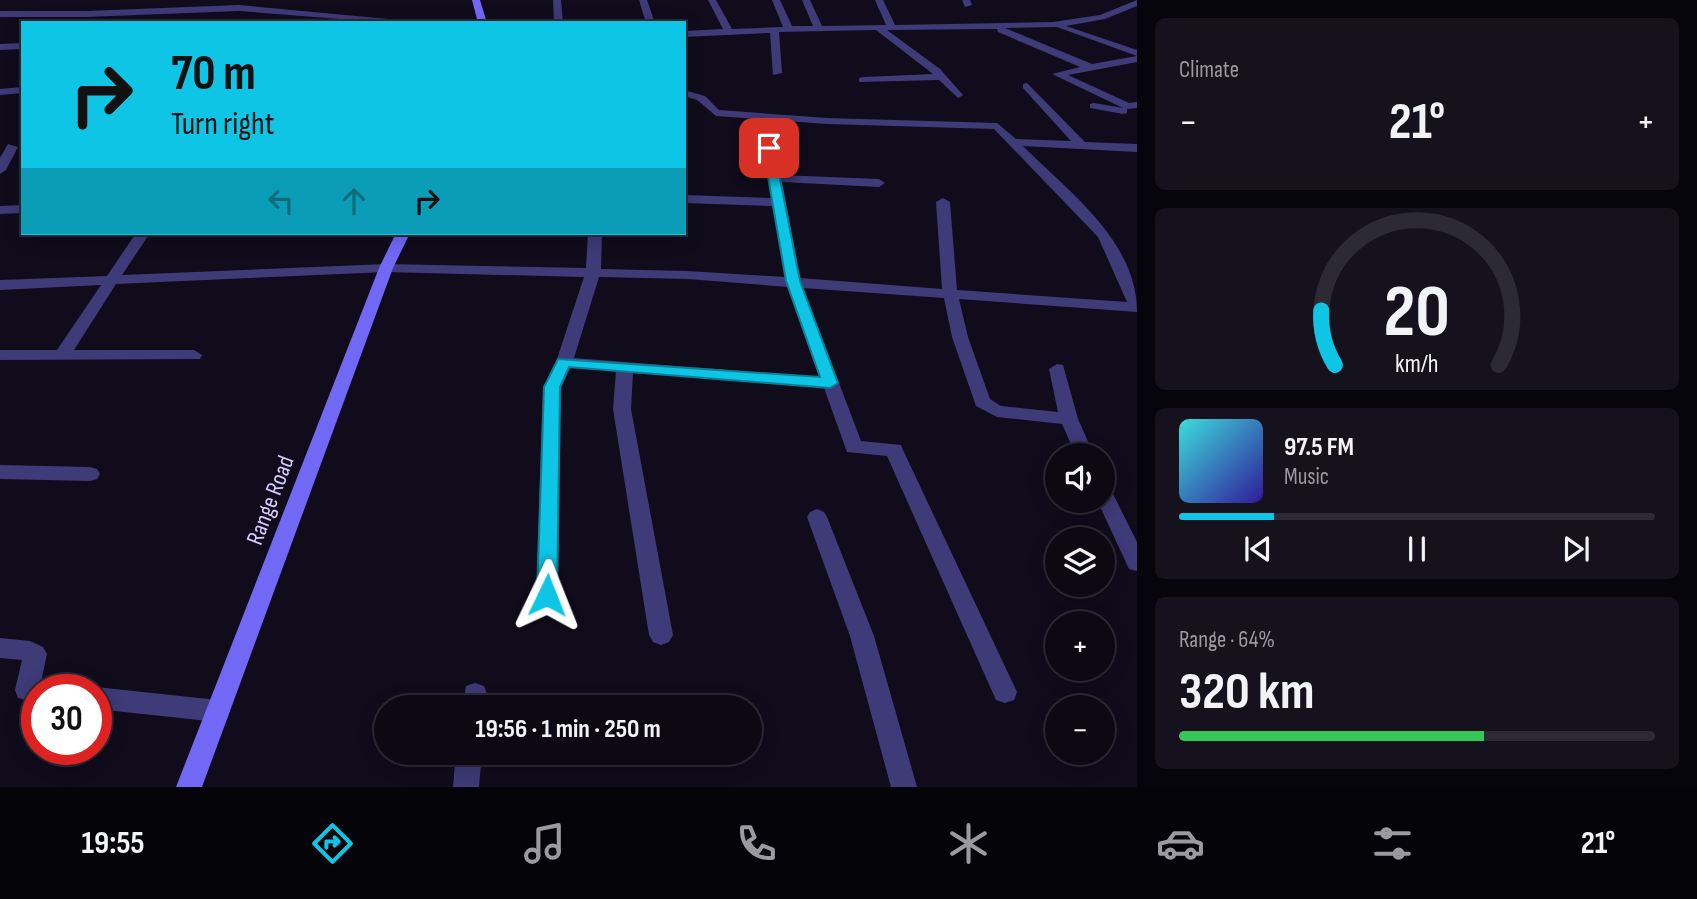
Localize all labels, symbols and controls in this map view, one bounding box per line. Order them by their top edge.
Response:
text: 70 m [171,45,256,104]
icon: right [56,49,147,140]
text: Climate [1179,56,1239,84]
text: 21° [1389,91,1445,154]
text: − [1179,100,1198,145]
text: + [1636,100,1655,145]
text: Turn right [171,105,275,144]
pin [739,118,799,178]
icon: arrive [750,129,788,167]
icon: left [262,182,300,220]
icon: ahead [335,182,373,220]
icon: right [408,182,446,220]
text: 20 [1384,269,1450,357]
text: km/h [1395,348,1439,379]
text: 97.5 FM [1284,432,1354,463]
map controls [1045,443,1115,765]
button: sound [1045,443,1115,513]
street label: Range Road [240,451,301,549]
text: Music [1284,463,1329,491]
button: layers [1045,527,1115,597]
icon: previous [1239,530,1277,568]
icon: pause [1398,530,1436,568]
icon: next [1557,530,1595,568]
position arrow [510,558,584,632]
button: + [1045,611,1115,681]
text: Range · 64% [1179,626,1275,654]
text: 320 km [1179,661,1314,724]
speed limit sign: 30 [21,674,112,765]
button: − [1045,695,1115,765]
text: 19:56 · 1 min · 250 m [475,714,661,745]
icon: directions [308,819,357,868]
icon: music [520,819,569,868]
icon: phone [732,819,781,868]
icon: climate [944,819,993,868]
icon: car [1156,819,1205,868]
icon: filters [1368,819,1417,868]
text: 19:55 [82,824,145,863]
text: 21° [1581,824,1615,863]

